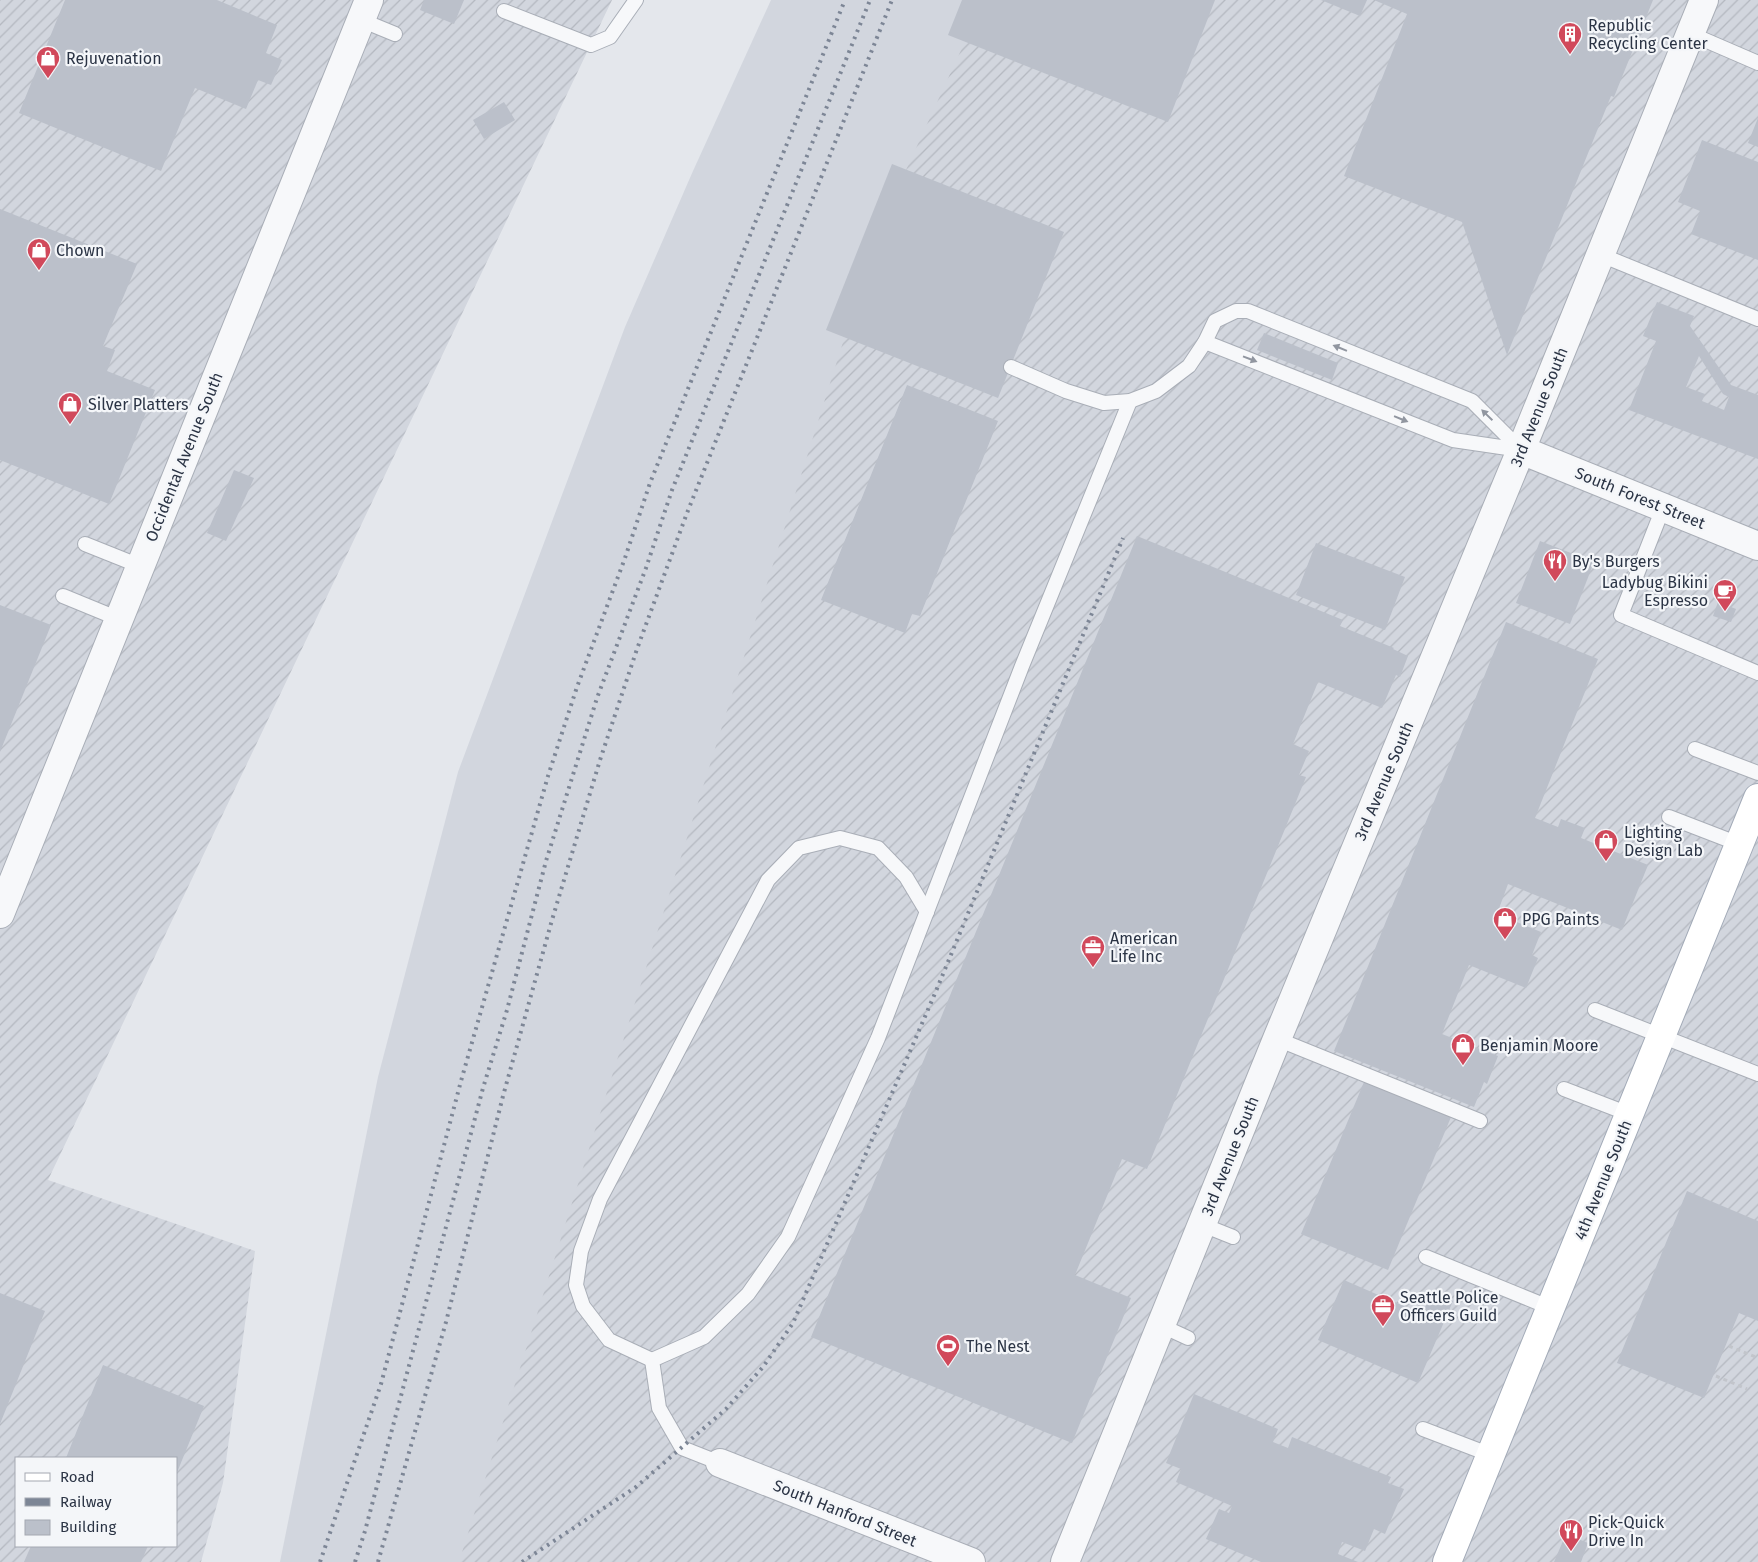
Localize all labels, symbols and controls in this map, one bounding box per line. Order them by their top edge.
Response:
place label: Republic Recycling Center [1588,16,1708,53]
building icon: Republic Recycling Center [1557,21,1583,55]
shop icon: Rejuvenation [35,45,61,79]
place label: Rejuvenation [66,49,162,68]
shop icon: Chown [26,237,52,271]
place label: Chown [56,241,104,260]
one-way arrow [1332,344,1347,352]
street label: 3rd Avenue South [1506,344,1572,470]
one-way arrow [1243,355,1258,363]
street label: Occidental Avenue South [141,369,227,545]
shop icon: Silver Platters [57,391,83,425]
place label: Silver Platters [88,395,189,414]
one-way arrow [1481,409,1493,421]
one-way arrow [1394,415,1409,423]
street label: South Forest Street [1572,463,1708,533]
restaurant icon: By's Burgers [1542,548,1568,582]
place label: By's Burgers [1572,552,1660,571]
place label: Ladybug Bikini Espresso [1602,573,1708,610]
cafe icon: Ladybug Bikini Espresso [1712,578,1738,612]
street label: 3rd Avenue South [1350,719,1418,843]
place label: Lighting Design Lab [1624,823,1703,860]
shop icon: Lighting Design Lab [1593,828,1619,862]
shop icon: PPG Paints [1492,906,1518,940]
place label: PPG Paints [1522,910,1599,929]
place label: American Life Inc [1110,929,1178,966]
office icon: American Life Inc [1080,934,1106,968]
shop icon: Benjamin Moore [1450,1032,1476,1066]
place label: Benjamin Moore [1480,1036,1598,1055]
street label: 3rd Avenue South [1197,1093,1263,1219]
street label: 4th Avenue South [1570,1117,1636,1243]
place label: Seattle Police Officers Guild [1400,1288,1498,1325]
office icon: Seattle Police Officers Guild [1370,1293,1396,1327]
sports icon: The Nest [935,1333,961,1367]
place label: The Nest [966,1337,1030,1356]
legend [15,1457,178,1547]
text: Road [60,1468,95,1486]
street label: South Hanford Street [770,1475,920,1551]
text: Railway [60,1493,112,1511]
place label: Pick-Quick Drive In [1588,1513,1665,1550]
text: Building [60,1518,116,1536]
restaurant icon: Pick-Quick Drive In [1558,1518,1584,1552]

